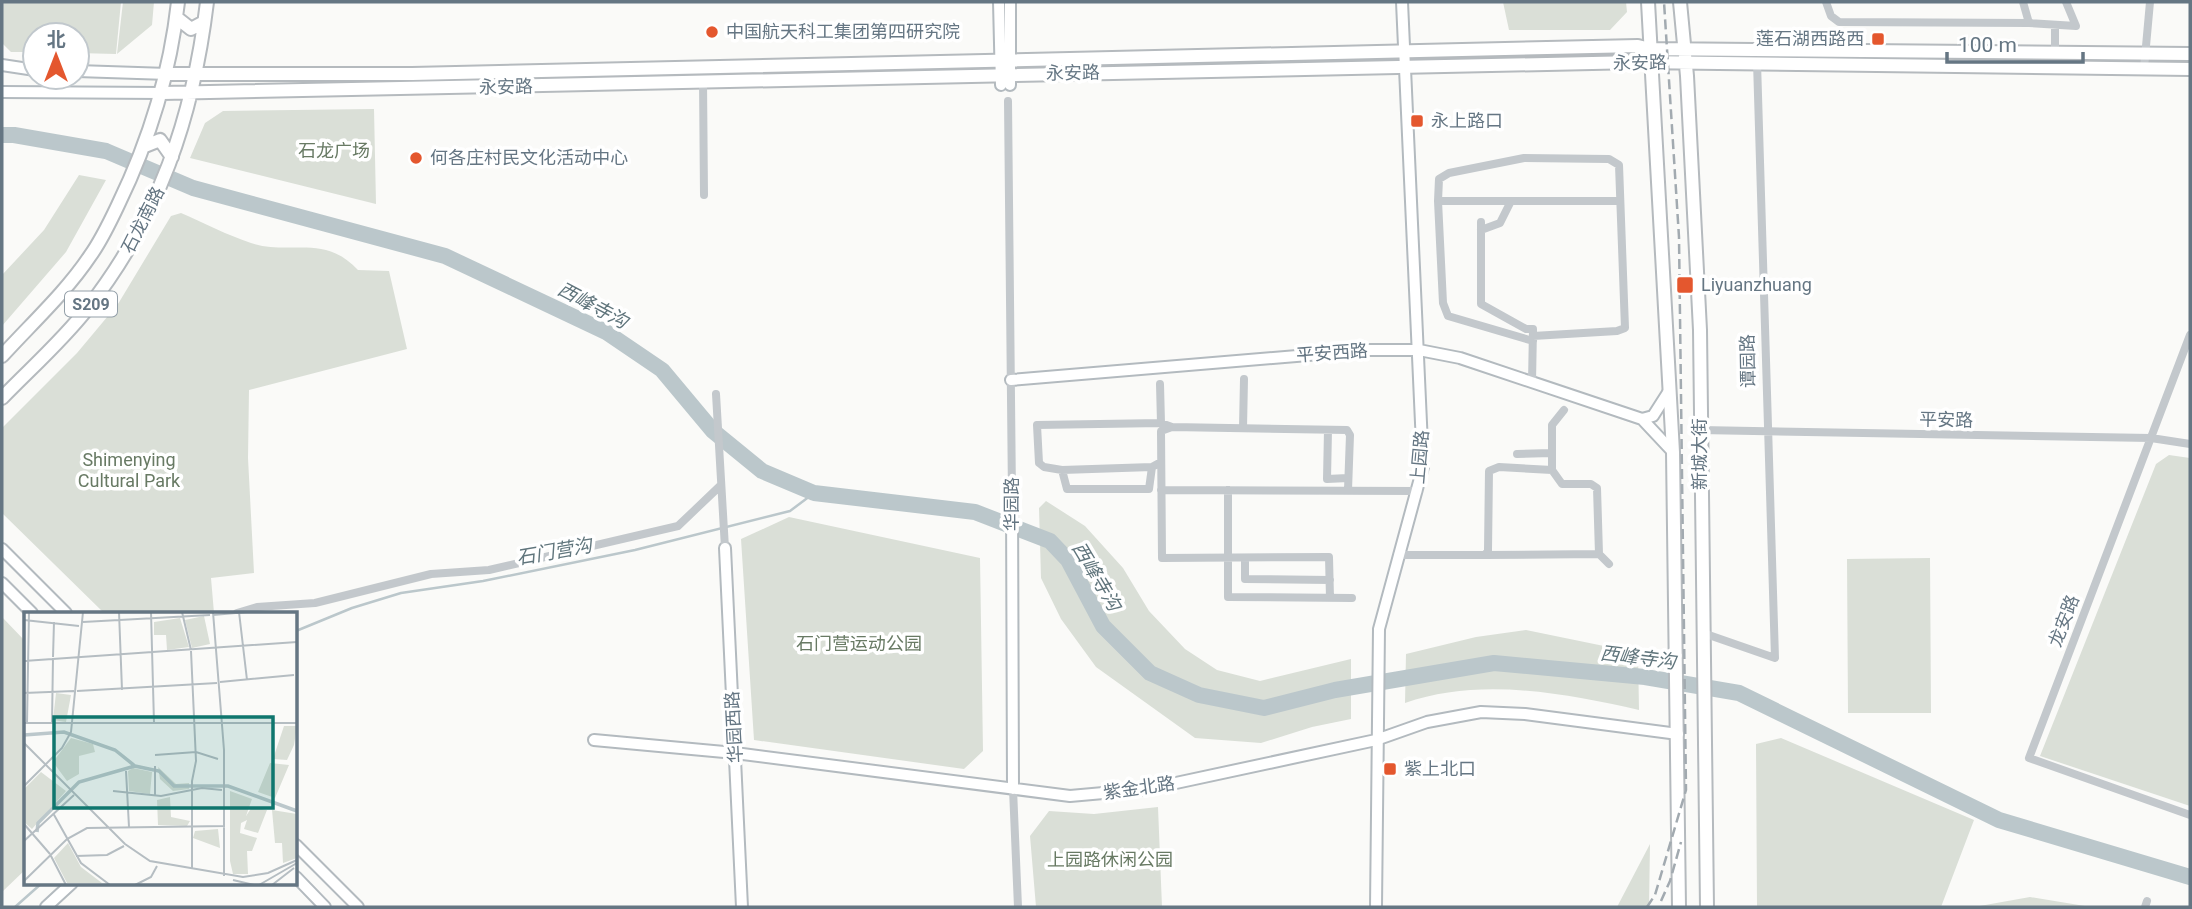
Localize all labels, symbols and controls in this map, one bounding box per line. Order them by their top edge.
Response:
north arrow [21,21,91,91]
place label: 中国航天科工集团第四研究院 [726,21,960,42]
scale bar [1947,21,2084,65]
marker: 中国航天科工集团第四研究院 [704,24,720,40]
text: 北 [46,28,66,51]
place label: 莲石湖西路西 [1756,28,1864,49]
marker: 莲石湖西路西 [1870,31,1886,47]
text: 100 m [1958,33,2017,57]
street label: 永安路 [1613,52,1667,73]
street label: 永安路 [1046,62,1100,83]
street label: 永安路 [479,76,533,97]
place label: 永上路口 [1431,110,1503,131]
marker: 永上路口 [1409,113,1425,129]
park label: 石龙广场 [298,140,370,161]
place label: 何各庄村民文化活动中心 [430,147,628,168]
marker: 何各庄村民文化活动中心 [408,150,424,166]
street label: 石龙南路 [117,183,168,257]
place label: Liyuanzhuang [1701,274,1812,295]
marker: Liyuanzhuang [1675,275,1695,295]
water label: 西峰寺沟 [554,277,633,334]
road number: S209 [65,292,117,316]
street label: 谭园路 [1737,334,1758,388]
street label: 平安西路 [1295,340,1369,365]
street label: 平安路 [1919,409,1973,430]
street label: 新城大街 [1689,418,1710,490]
street label: 上园路 [1407,429,1432,485]
park label: Shimenying Cultural Park [78,449,181,491]
street label: 华园路 [1001,477,1022,531]
water label: 石门营沟 [515,533,595,569]
water label: 西峰寺沟 [1067,538,1127,616]
street label: 龙安路 [2044,592,2083,650]
inset map [24,612,298,884]
park label: 石门营运动公园 [796,633,922,654]
water label: 西峰寺沟 [1599,641,1679,674]
street label: 华园西路 [721,691,746,764]
place label: 紫上北口 [1404,758,1476,779]
marker: 紫上北口 [1382,761,1398,777]
street label: 紫金北路 [1102,772,1176,803]
park label: 上园路休闲公园 [1047,849,1173,870]

